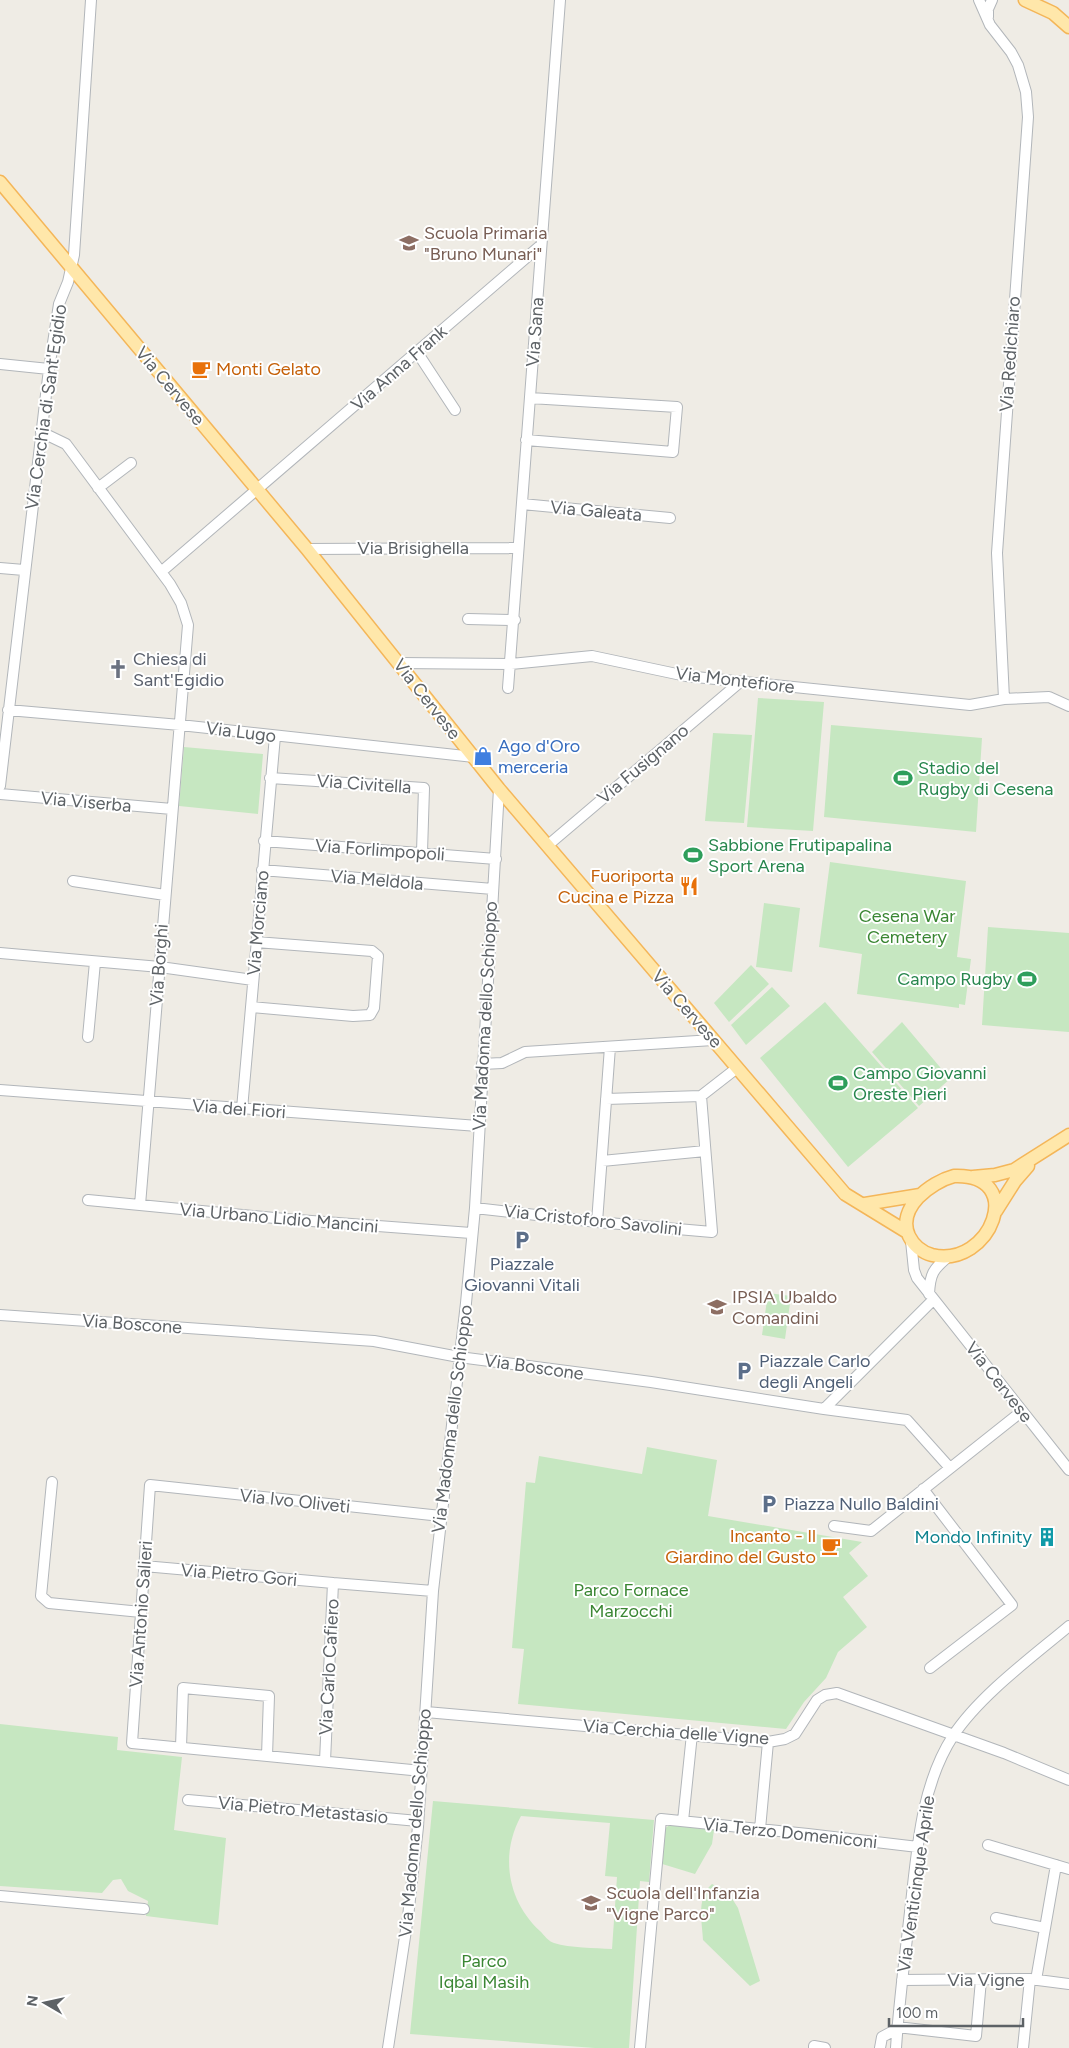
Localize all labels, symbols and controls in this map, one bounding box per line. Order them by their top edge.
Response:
place label: Scuola Primaria "Bruno Munari" [424,222,547,265]
school or university icon: Scuola Primaria "Bruno Munari" [398,232,420,254]
street label: Via Redichiaro [995,295,1025,413]
street label: Via Sana [522,296,548,368]
street label: Via Cerchia di Sant'Egidio [21,303,71,511]
street label: Via Anna Frank [347,320,452,416]
street label: Via Cervese [131,342,210,430]
cafe icon: Monti Gelato [190,358,212,380]
place label: Monti Gelato [216,358,321,380]
street label: Via Galeata [549,496,643,526]
street label: Via Brisighella [357,537,469,559]
place label: Chiesa di Sant'Egidio [133,648,224,691]
street label: Via Cervese [389,654,465,744]
church icon: Chiesa di Sant'Egidio [107,658,129,680]
street label: Via Montefiore [674,662,796,698]
street label: Via Lugo [205,717,277,747]
street label: Via Fusignano [593,719,693,809]
place label: Ago d'Oro merceria [498,735,580,778]
shop icon: Ago d'Oro merceria [472,745,494,767]
place label: Stadio del Rugby di Cesena [918,757,1054,800]
sports icon: Stadio del Rugby di Cesena [892,767,914,789]
street label: Via Civitella [316,770,412,798]
street label: Via Viserba [40,787,132,817]
street label: Via Forlimpopoli [314,834,446,866]
place label: Sabbione Frutipapalina Sport Arena [708,834,892,877]
sports icon: Sabbione Frutipapalina Sport Arena [682,844,704,866]
street label: Via Meldola [330,865,424,895]
place label: Fuoriporta Cucina e Pizza [558,865,674,908]
street label: Via Morciano [242,869,274,977]
restaurant icon: Fuoriporta Cucina e Pizza [678,875,700,897]
street label: Via Madonna dello Schioppo [468,901,502,1131]
park label: Cesena War Cemetery [859,905,955,948]
street label: Via Borghi [145,923,173,1007]
street label: Via Cervese [647,965,727,1053]
place label: Campo Rugby [897,968,1013,990]
sports icon: Campo Rugby [1016,968,1038,990]
place label: Campo Giovanni Oreste Pieri [853,1062,987,1105]
sports icon: Campo Giovanni Oreste Pieri [827,1072,849,1094]
street label: Via dei Fiori [191,1095,287,1123]
street label: Via Urbano Lidio Mancini [179,1198,379,1238]
street label: Via Cristoforo Savolini [503,1200,683,1240]
parking icon: Piazzale Giovanni Vitali [511,1229,533,1251]
place label: Piazzale Giovanni Vitali [464,1253,580,1296]
place label: IPSIA Ubaldo Comandini [732,1286,837,1329]
school or university icon: IPSIA Ubaldo Comandini [706,1296,728,1318]
street label: Via Madonna dello Schioppo [427,1304,477,1534]
street label: Via Boscone [81,1310,183,1338]
street label: Via Cervese [961,1337,1037,1427]
street label: Via Boscone [483,1349,585,1385]
place label: Piazzale Carlo degli Angeli [759,1350,871,1393]
parking icon: Piazzale Carlo degli Angeli [733,1360,755,1382]
street label: Via Ivo Oliveti [239,1484,351,1518]
parking icon: Piazza Nullo Baldini [758,1493,780,1515]
place label: Piazza Nullo Baldini [784,1493,939,1515]
place label: Incanto - Il Giardino del Gusto [665,1525,816,1568]
place label: Mondo Infinity [915,1526,1033,1548]
building icon: Mondo Infinity [1036,1526,1058,1548]
cafe icon: Incanto - Il Giardino del Gusto [820,1535,842,1557]
street label: Via Antonio Salieri [125,1540,157,1688]
street label: Via Pietro Gori [180,1559,298,1591]
park label: Parco Fornace Marzocchi [573,1579,689,1622]
street label: Via Carlo Cafiero [314,1598,344,1736]
street label: Via Madonna dello Schioppo [394,1708,436,1938]
street label: Via Cerchia delle Vigne [582,1715,770,1749]
street label: Via Pietro Metastasio [217,1792,389,1828]
street label: Via Venticinque Aprile [893,1794,939,1974]
street label: Via Terzo Domeniconi [702,1813,878,1853]
place label: Scuola dell'Infanzia "Vigne Parco" [606,1882,760,1925]
school or university icon: Scuola dell'Infanzia "Vigne Parco" [580,1892,602,1914]
park label: Parco Iqbal Masih [439,1950,529,1993]
street label: Via Vigne [947,1969,1025,1991]
north arrow [20,1978,70,2028]
text: N [23,1994,42,2008]
scale bar [889,1996,1023,2028]
text: 100 m [896,2004,938,2022]

